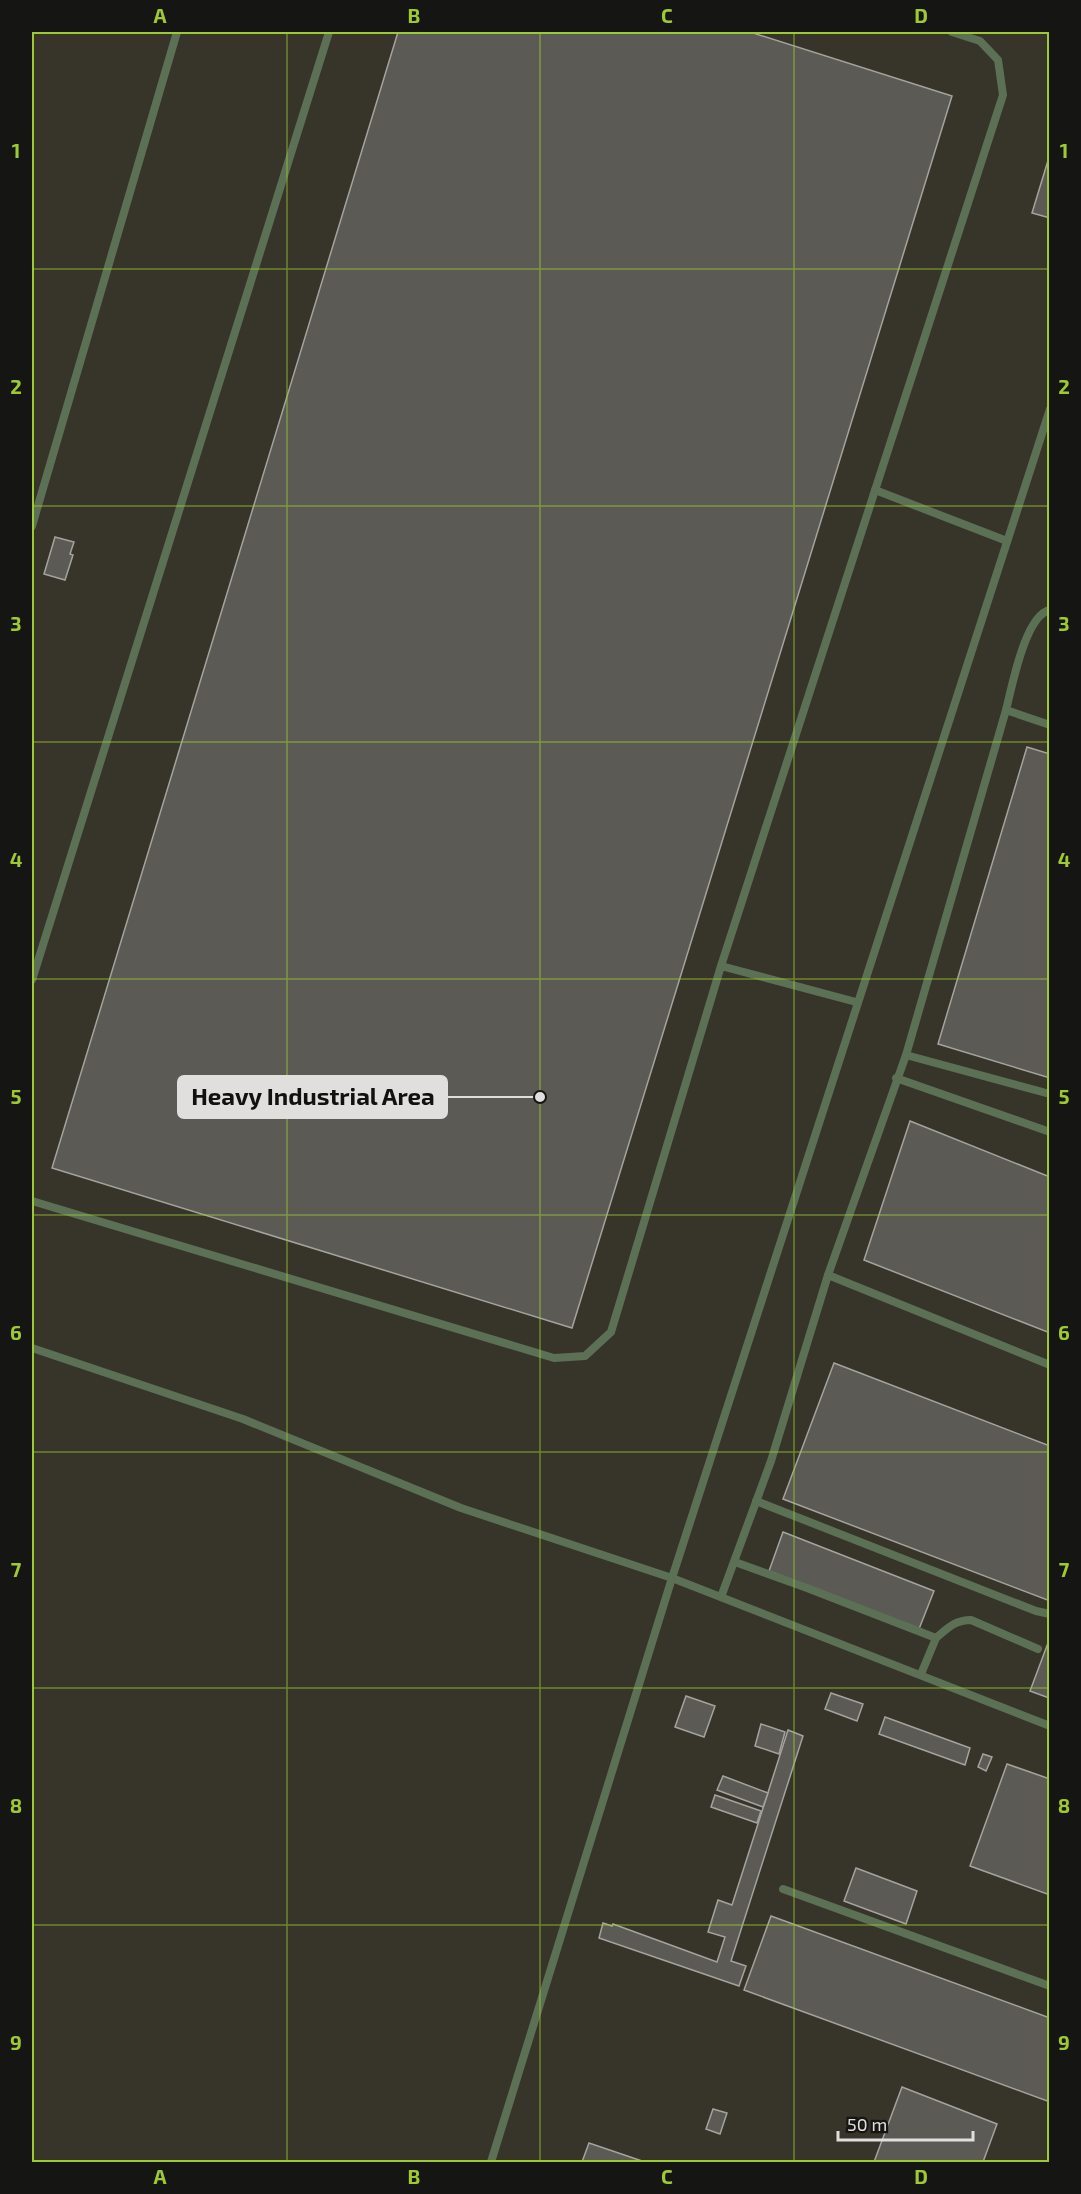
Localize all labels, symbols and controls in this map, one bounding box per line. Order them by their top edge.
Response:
text: A [153,3,167,27]
text: B [408,3,420,27]
text: C [661,3,673,27]
text: D [914,3,928,27]
text: 1 [12,138,20,162]
text: 1 [1060,138,1068,162]
text: 2 [10,374,22,398]
text: 2 [1058,374,1070,398]
text: 3 [10,611,22,635]
text: 3 [1058,611,1070,635]
text: 4 [10,847,23,871]
text: 4 [1058,847,1071,871]
callout: Heavy Industrial Area [178,1076,447,1118]
text: Heavy Industrial Area [191,1081,435,1110]
text: 5 [10,1084,22,1108]
text: 5 [1058,1084,1070,1108]
text: 6 [10,1320,22,1344]
text: 6 [1058,1320,1070,1344]
text: 7 [11,1557,22,1581]
text: 7 [1059,1557,1070,1581]
text: 8 [10,1793,22,1817]
text: 8 [1058,1793,1070,1817]
text: 9 [10,2030,22,2054]
text: 9 [1058,2030,1070,2054]
scale bar [838,2104,973,2142]
text: 50 m [847,2113,887,2135]
text: A [153,2164,167,2188]
text: B [408,2164,420,2188]
text: C [661,2164,673,2188]
text: D [914,2164,928,2188]

